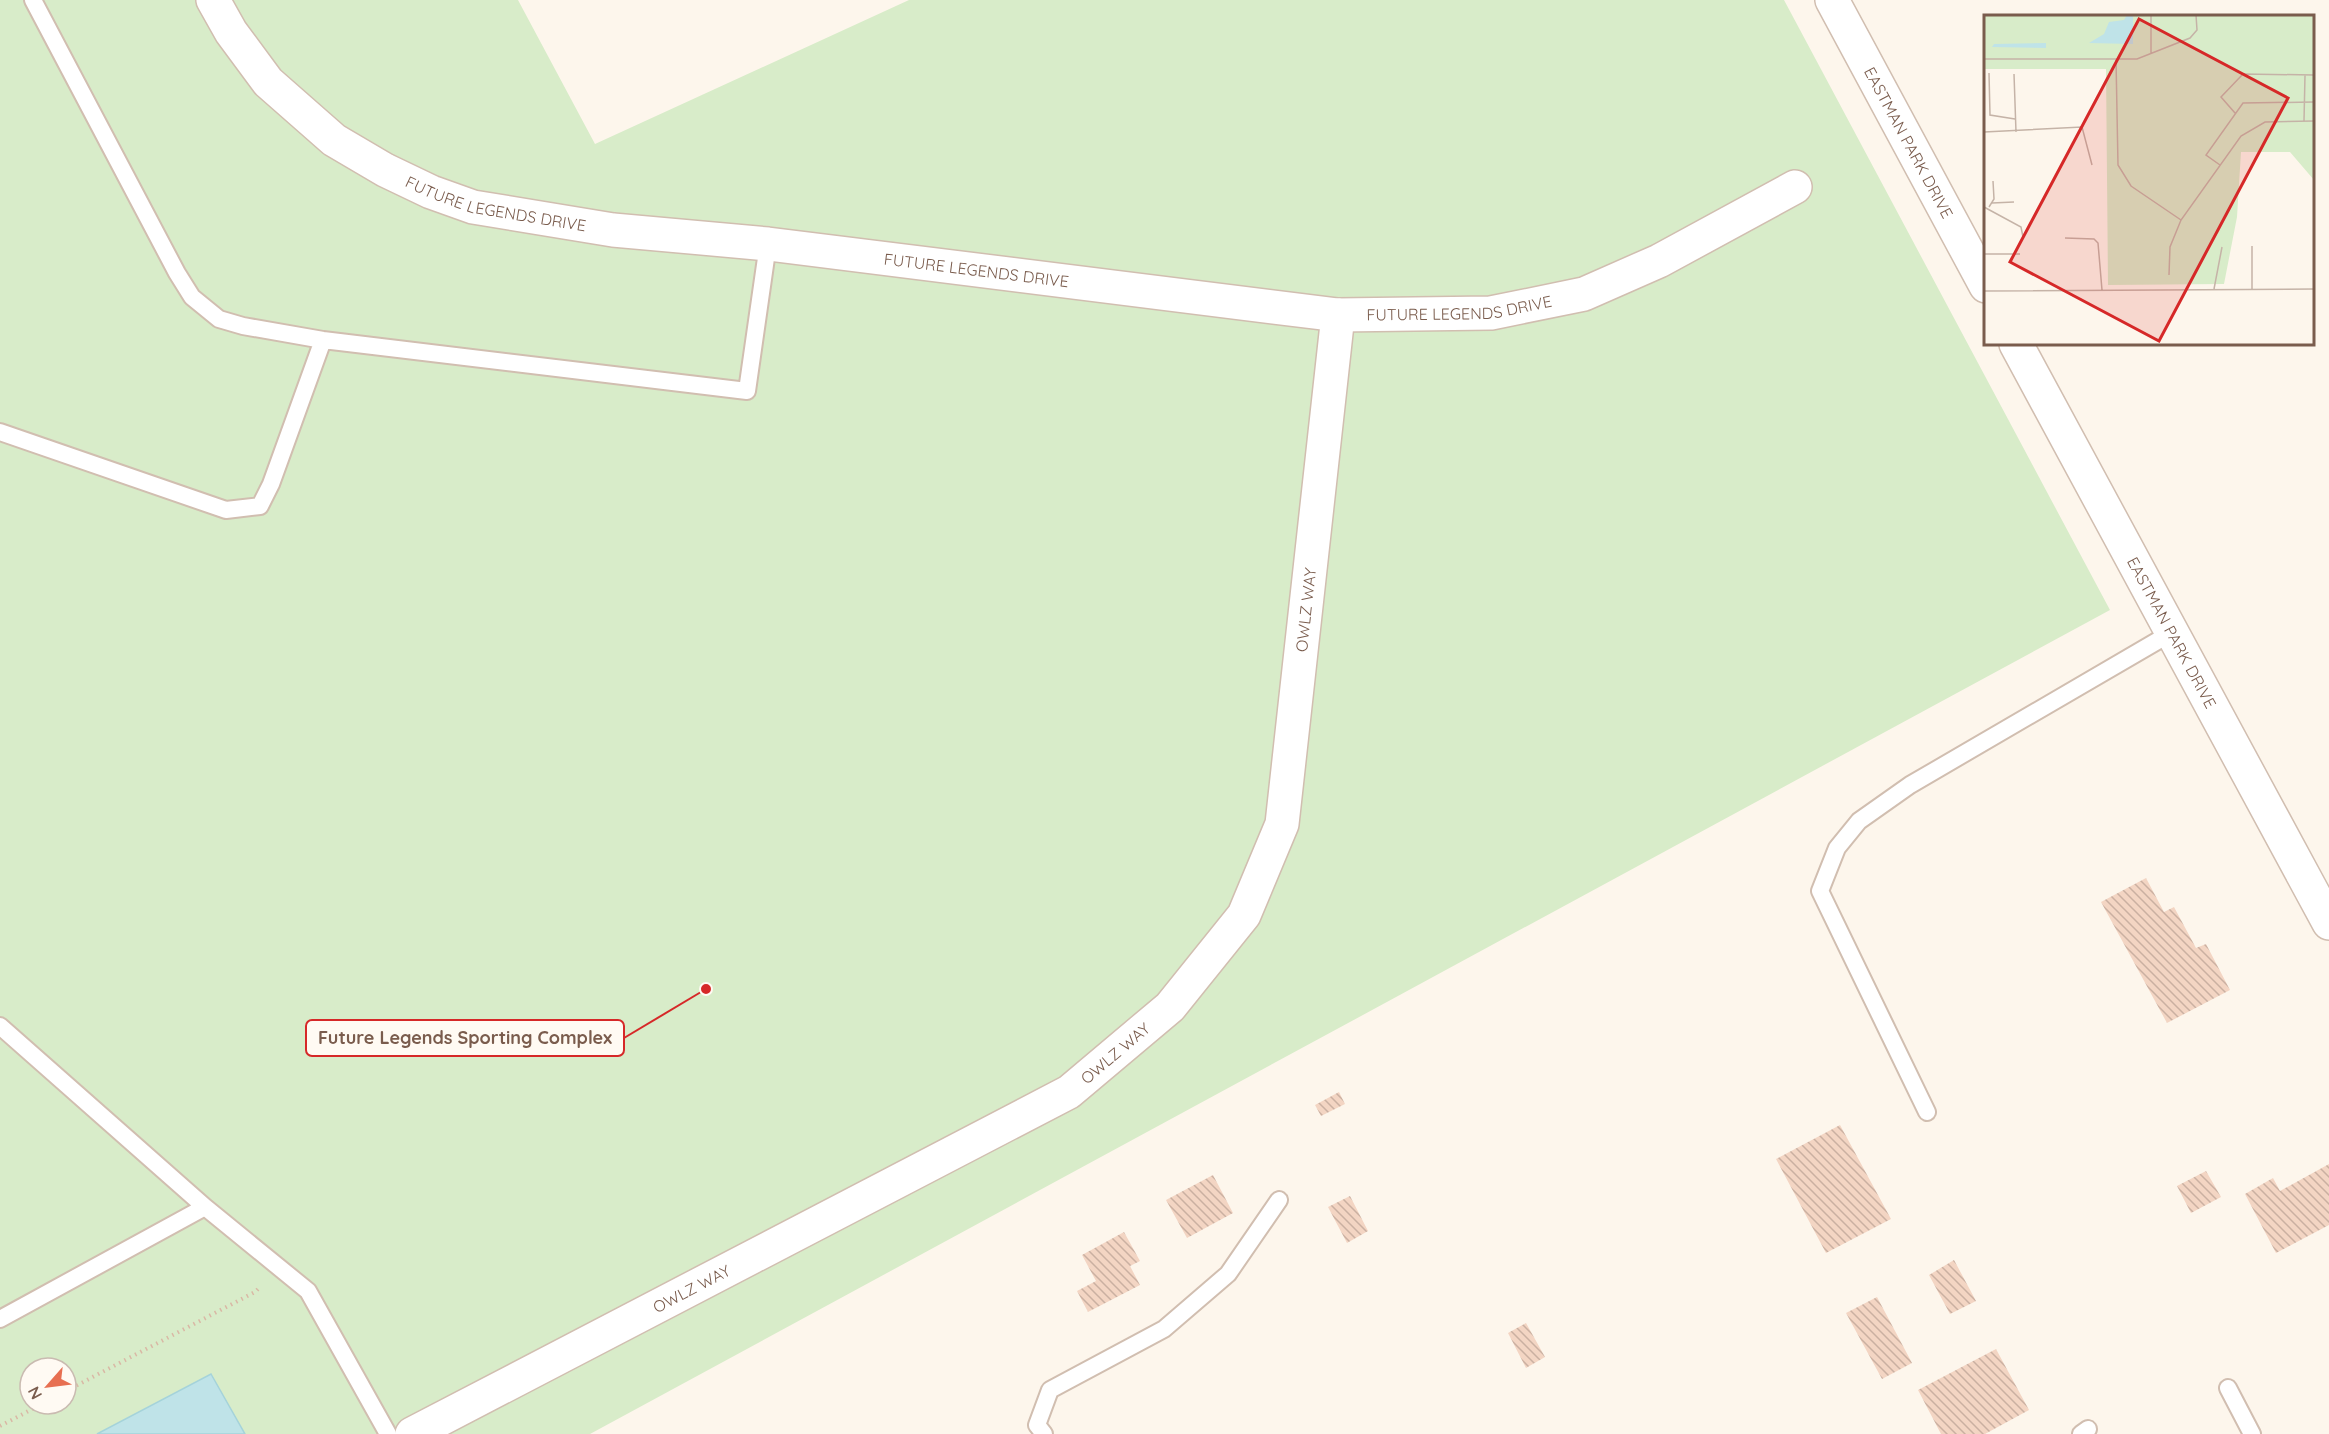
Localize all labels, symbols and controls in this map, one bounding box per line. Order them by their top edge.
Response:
inset map [1984,15,2314,345]
street label: EASTMAN PARK DRIVE [1860,64,1958,222]
street label: FUTURE LEGENDS DRIVE [402,171,588,235]
street label: FUTURE LEGENDS DRIVE [883,249,1070,291]
street label: FUTURE LEGENDS DRIVE [1366,291,1553,325]
street label: EASTMAN PARK DRIVE [2123,553,2221,712]
street label: OWLZ WAY [1291,566,1320,653]
street label: OWLZ WAY [1076,1018,1154,1088]
callout: Future Legends Sporting Complex [306,1020,624,1056]
text: Future Legends Sporting Complex [318,1026,612,1049]
street label: OWLZ WAY [649,1260,734,1317]
north arrow [18,1356,78,1416]
text: N [23,1383,46,1403]

